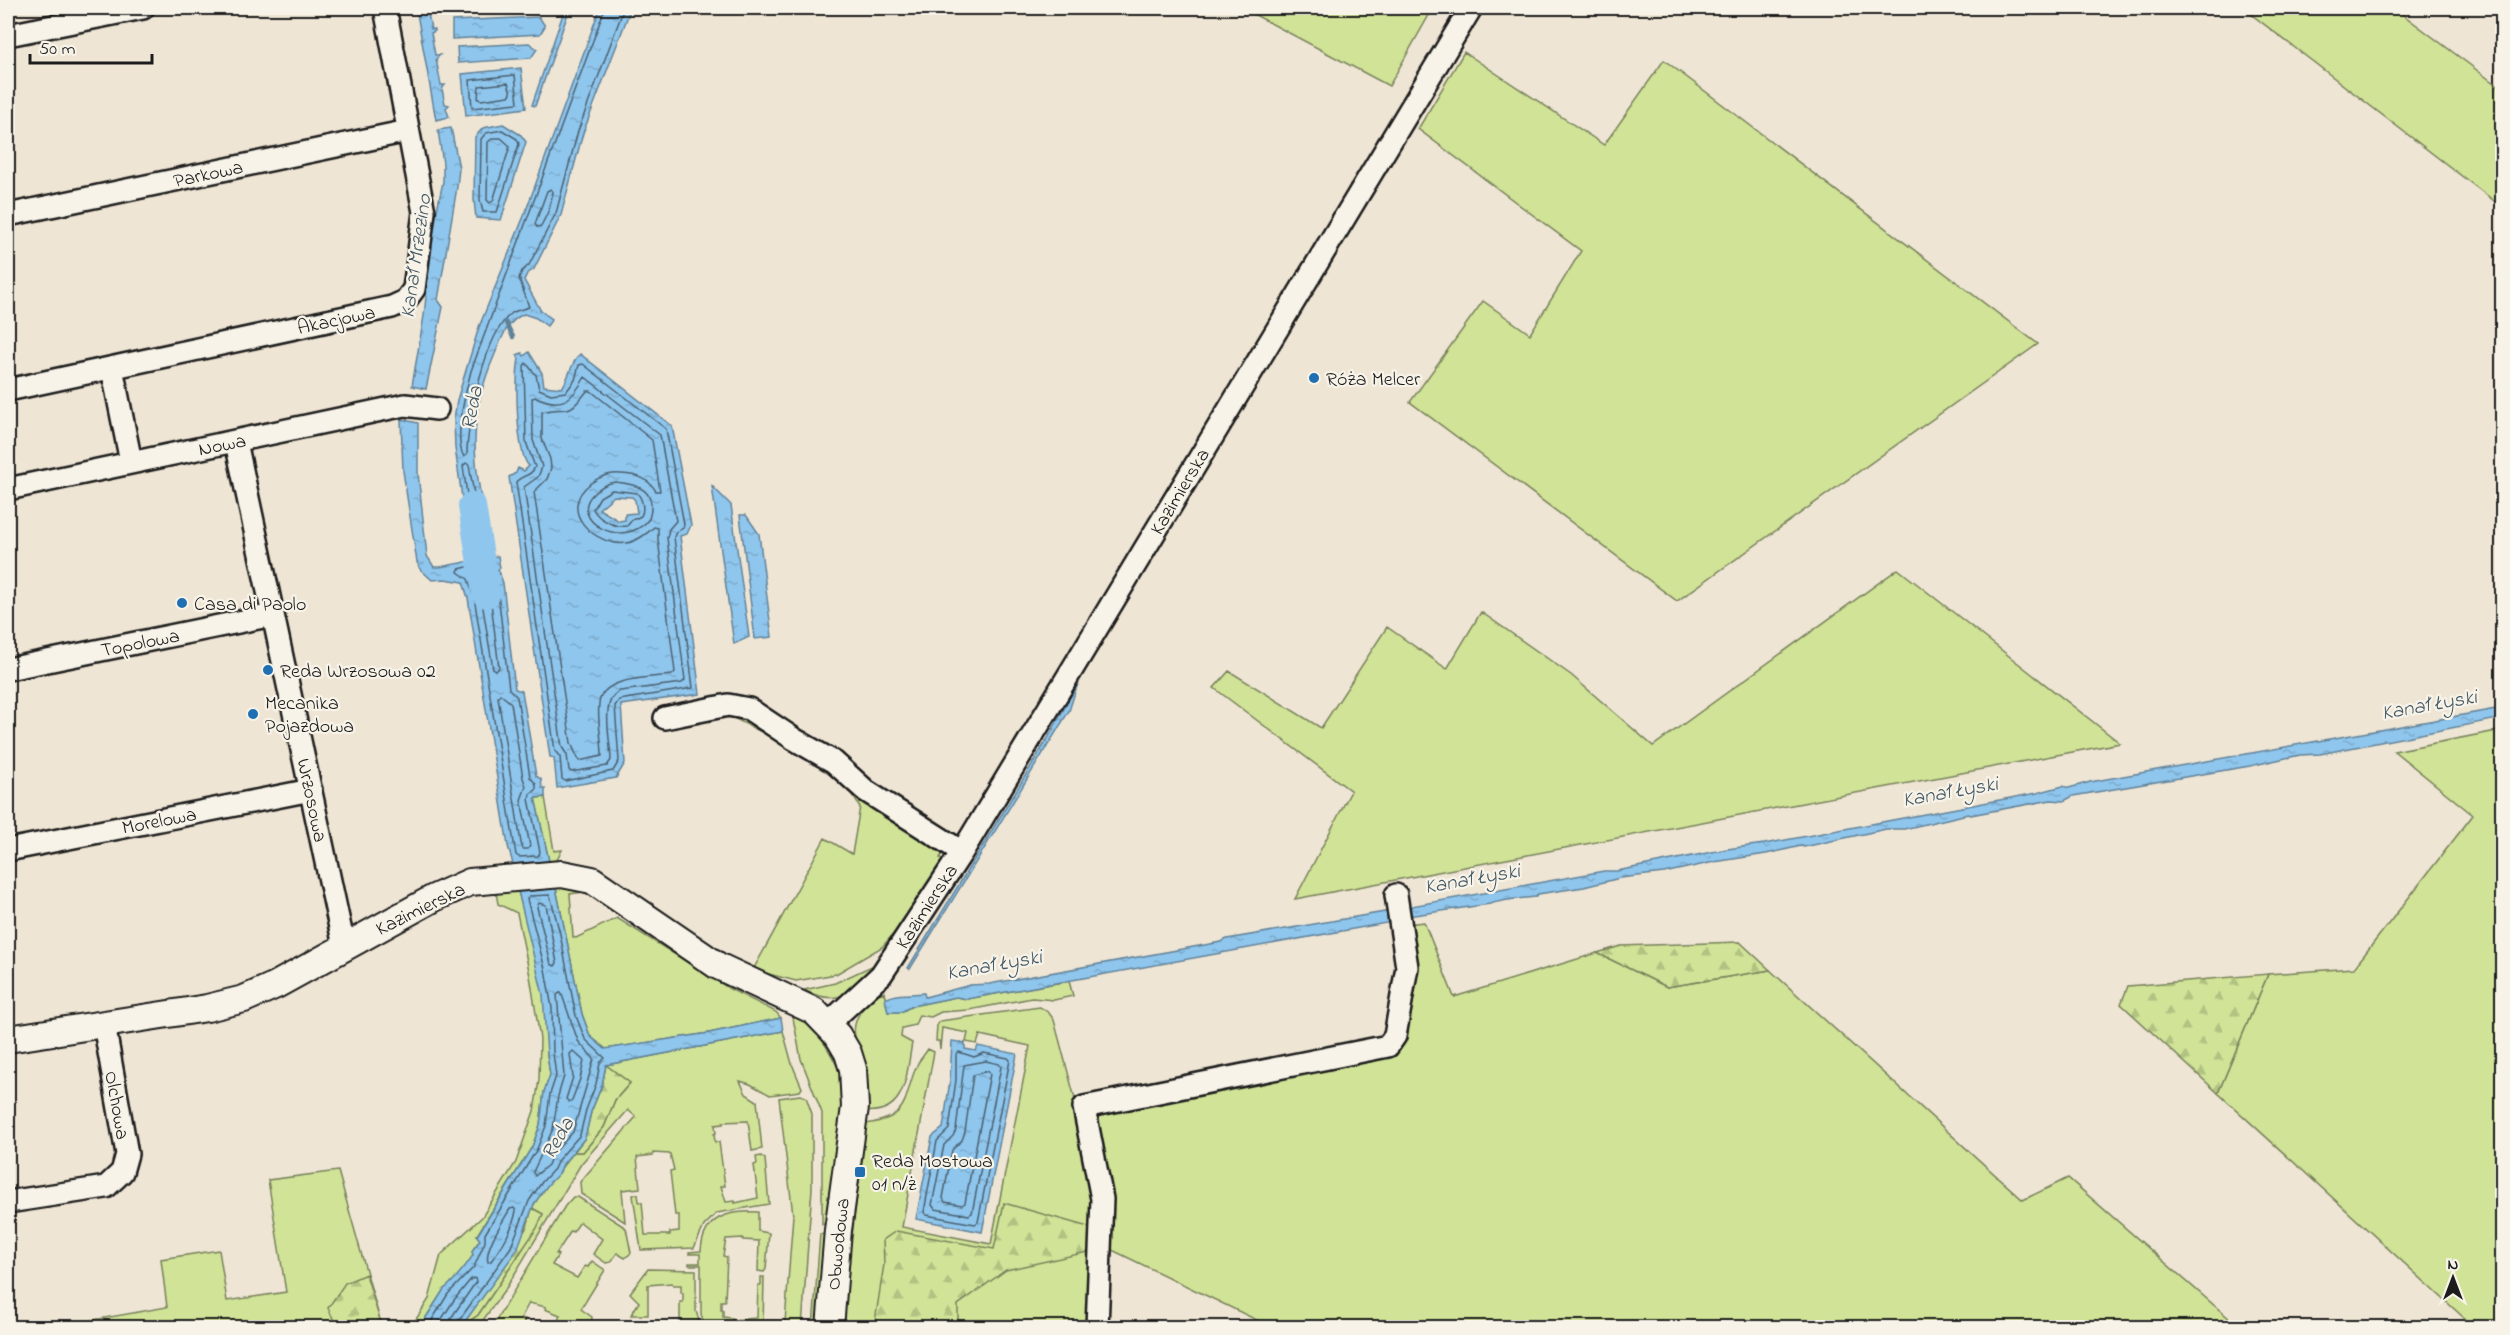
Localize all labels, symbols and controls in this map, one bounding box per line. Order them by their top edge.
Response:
scale bar [30,27,152,65]
text: 50 m [39,37,76,63]
street label: Parkowa [171,154,246,197]
water label: Kanał Mrzezino [393,191,441,320]
street label: Akacjowa [295,299,378,344]
place label: Róża Melcer [1326,366,1421,395]
marker: Róża Melcer [1307,371,1321,385]
water label: Reda [454,383,492,433]
street label: Nowa [196,428,249,465]
street label: Kazimierska [1144,443,1218,541]
place label: Casa di Paolo [194,591,306,620]
marker: Casa di Paolo [175,596,189,610]
street label: Topolowa [99,623,182,666]
place label: Reda Wrzosowa 02 [280,658,436,687]
marker: Reda Wrzosowa 02 [261,663,275,677]
water label: Kanał Łyski [2379,682,2482,729]
place label: Mecanika Pojazdowa [265,690,354,742]
marker: Mecanika Pojazdowa [246,707,260,721]
street label: Wrzosowa [288,756,334,845]
water label: Kanał Łyski [1900,769,2003,816]
street label: Morelowa [120,801,199,844]
water label: Kanał Łyski [1422,856,1525,903]
street label: Kazimierska [890,859,967,956]
street label: Kazimierska [371,876,471,944]
water label: Kanał Łyski [944,942,1047,989]
street label: Olchowa [95,1069,136,1142]
water label: Reda [535,1112,583,1166]
place label: Reda Mostowa 01 n/ż [872,1148,993,1200]
marker: Reda Mostowa 01 n/ż [853,1165,867,1179]
street label: Obwodowa [820,1197,859,1292]
north arrow [2423,1248,2483,1308]
text: N [2448,1253,2459,1277]

